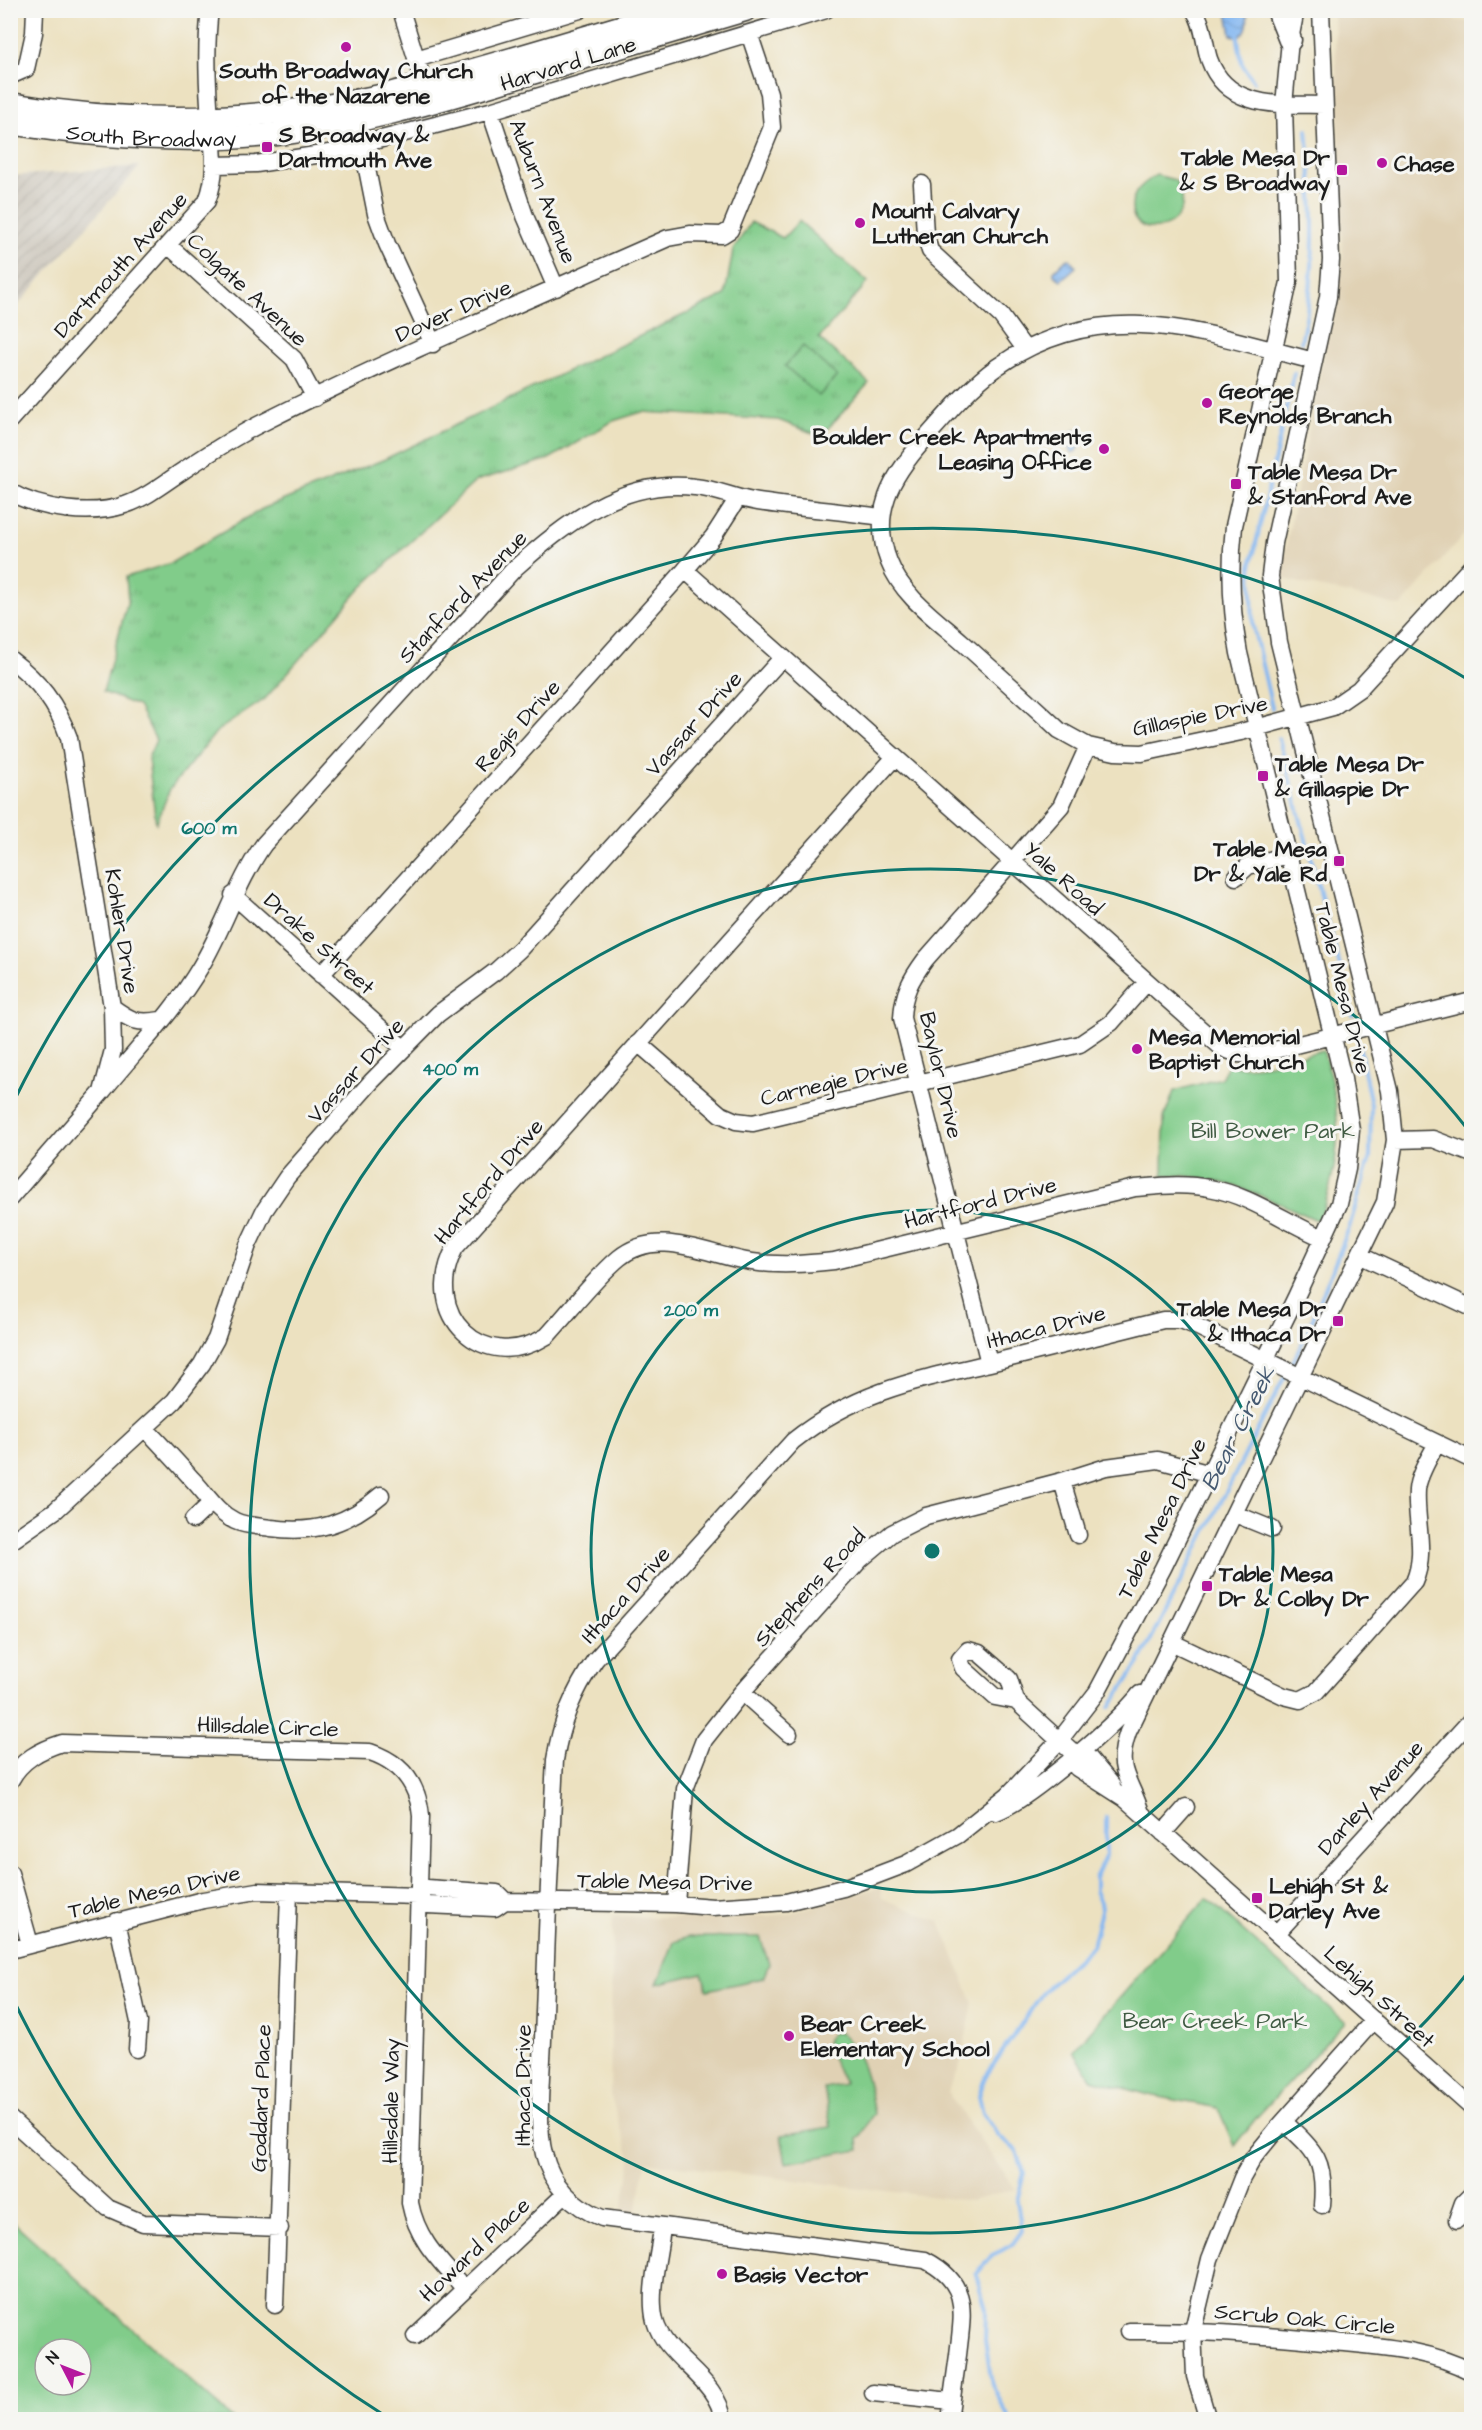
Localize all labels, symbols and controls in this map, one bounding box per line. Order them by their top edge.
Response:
street label: Harvard Lane [497,29,640,100]
marker: South Broadway Church of the Nazarene [339,40,353,54]
place label: South Broadway Church of the Nazarene [218,56,474,112]
street label: Auburn Avenue [501,115,584,268]
street label: South Broadway [64,117,237,156]
place label: S Broadway & Dartmouth Ave [278,120,432,176]
marker: S Broadway & Dartmouth Ave [260,140,274,154]
place label: Table Mesa Dr & S Broadway [1179,143,1331,201]
place label: Chase [1394,149,1455,180]
marker: Chase [1375,156,1389,170]
marker: Table Mesa Dr & S Broadway [1335,163,1349,177]
street label: Dartmouth Avenue [47,185,195,345]
place label: Mount Calvary Lutheran Church [872,196,1049,252]
marker: Mount Calvary Lutheran Church [853,216,867,230]
street label: Colgate Avenue [179,226,314,355]
street label: Dover Drive [391,272,517,351]
place label: George Reynolds Branch [1219,376,1393,434]
marker: George Reynolds Branch [1200,396,1214,410]
place label: Boulder Creek Apartments Leasing Office [813,422,1092,479]
marker: Boulder Creek Apartments Leasing Office [1097,442,1111,456]
place label: Table Mesa Dr & Stanford Ave [1247,457,1412,513]
marker: Table Mesa Dr & Stanford Ave [1229,477,1243,491]
street label: Stanford Avenue [391,523,535,671]
street label: Vassar Drive [638,664,750,784]
street label: Regis Drive [468,673,569,780]
street label: Gillaspie Drive [1130,688,1271,745]
place label: Table Mesa Dr & Gillaspie Dr [1274,749,1425,805]
marker: Table Mesa Dr & Gillaspie Dr [1256,769,1270,783]
text: 600 m [181,816,238,841]
place label: Table Mesa Dr & Yale Rd [1194,834,1328,890]
street label: Yale Road [1016,835,1110,923]
marker: Table Mesa Dr & Yale Rd [1332,854,1346,868]
street label: Kohler Drive [96,867,147,996]
street label: Drake Street [257,886,381,1002]
street label: Table Mesa Drive [1306,899,1379,1077]
street label: Baylor Drive [910,1009,970,1142]
street label: Vassar Drive [300,1011,412,1131]
place label: Mesa Memorial Baptist Church [1149,1022,1305,1078]
marker: Mesa Memorial Baptist Church [1130,1042,1144,1056]
street label: Carnegie Drive [758,1050,911,1115]
text: 400 m [422,1057,479,1082]
street label: Hartford Drive [427,1112,551,1252]
park label: Bill Bower Park [1191,1116,1356,1147]
street label: Hartford Drive [901,1169,1060,1237]
place label: Table Mesa Dr & Ithaca Dr [1176,1294,1327,1350]
text: 200 m [663,1298,719,1323]
street label: Ithaca Drive [984,1298,1109,1357]
marker: Table Mesa Dr & Ithaca Dr [1331,1314,1345,1328]
water label: Bear Creek [1193,1359,1285,1497]
street label: Table Mesa Drive [1110,1433,1215,1604]
street label: Stephens Road [747,1522,873,1654]
street label: Ithaca Drive [574,1539,678,1650]
centre of rings [922,1541,942,1561]
place label: Table Mesa Dr & Colby Dr [1218,1559,1370,1617]
marker: Table Mesa Dr & Colby Dr [1200,1579,1214,1593]
street label: Hillsdale Circle [197,1710,339,1745]
street label: Darley Avenue [1311,1734,1432,1863]
street label: Table Mesa Drive [65,1858,243,1927]
street label: Table Mesa Drive [577,1865,753,1900]
place label: Lehigh St & Darley Ave [1269,1871,1389,1929]
marker: Lehigh St & Darley Ave [1250,1891,1264,1905]
street label: Lehigh Street [1316,1939,1442,2056]
park label: Bear Creek Park [1123,2006,1308,2037]
place label: Bear Creek Elementary School [801,2009,990,2067]
street label: Goddard Place [243,2023,280,2173]
street label: Ithaca Drive [508,2024,539,2146]
marker: Bear Creek Elementary School [782,2029,796,2043]
street label: Hillsdale Way [375,2038,409,2164]
street label: Howard Place [413,2190,537,2310]
place label: Basis Vector [734,2260,869,2291]
marker: Basis Vector [715,2267,729,2281]
street label: Scrub Oak Circle [1213,2296,1397,2343]
north arrow [33,2337,93,2397]
text: N [41,2347,64,2369]

